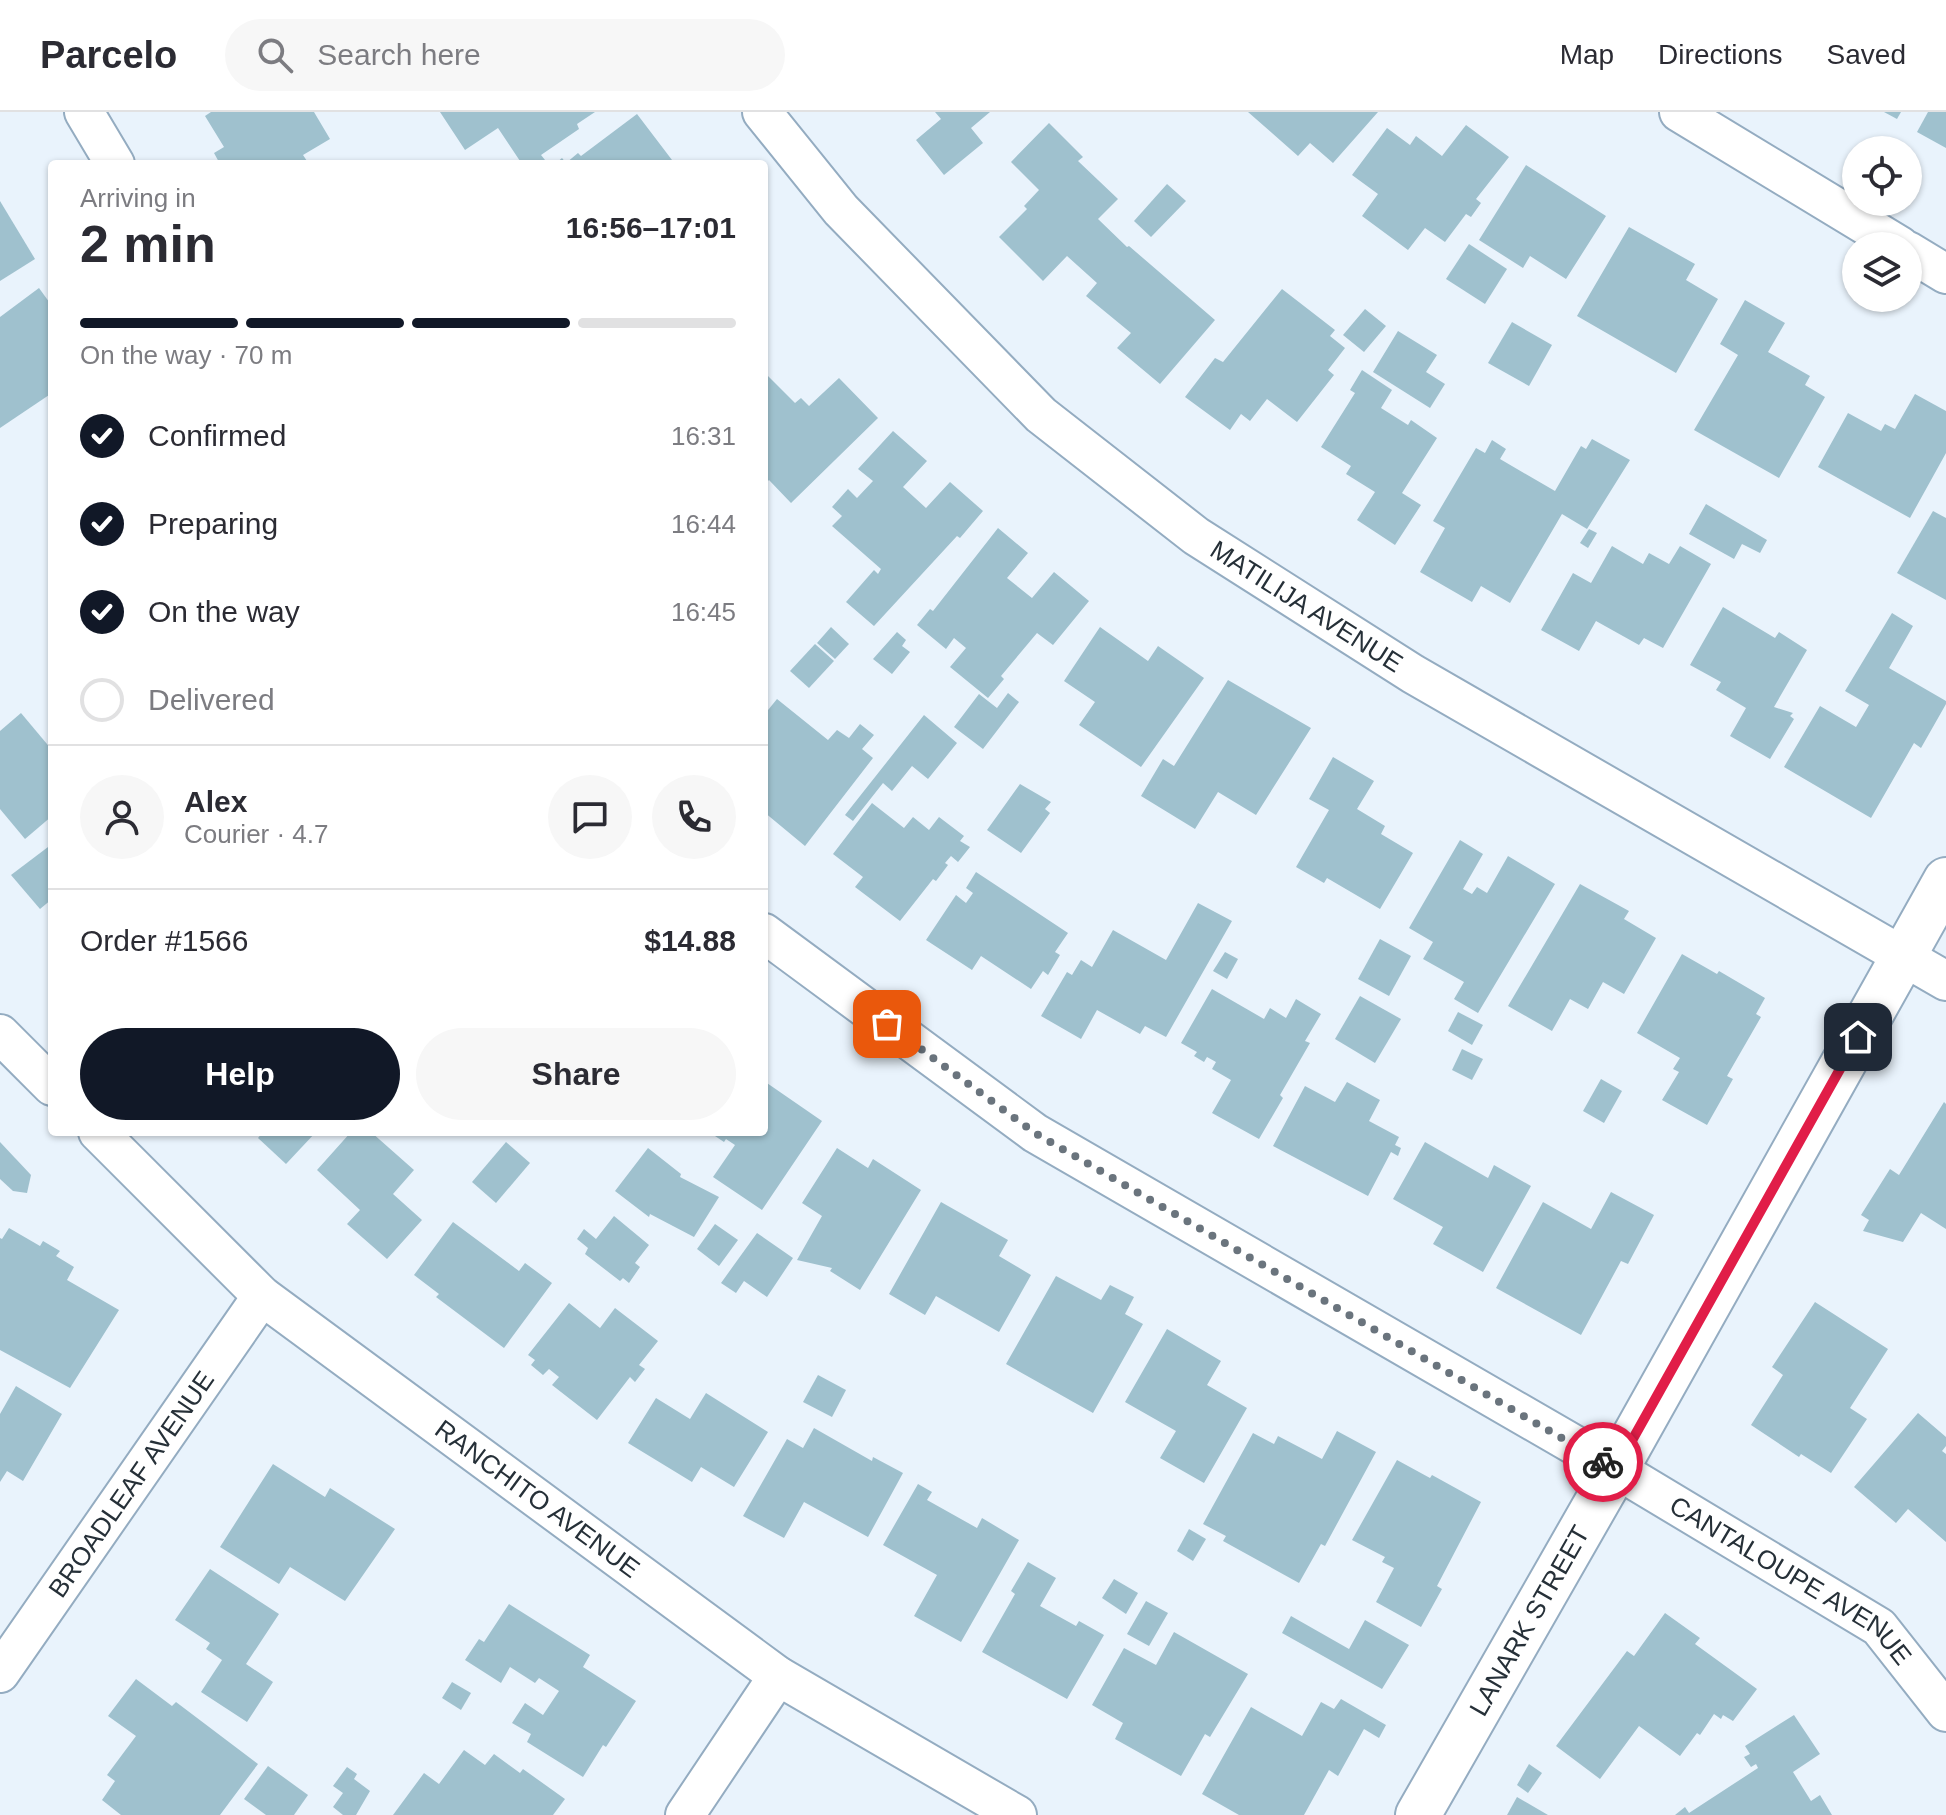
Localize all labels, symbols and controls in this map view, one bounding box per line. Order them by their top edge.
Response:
search box [225,19,785,91]
icon: search [253,33,297,77]
text: Parcelo [40,34,177,76]
text: Search here [317,38,481,71]
text: Map [1560,39,1614,70]
text: Directions [1658,39,1783,70]
text: Saved [1827,39,1906,70]
map controls [1842,136,1922,312]
button: locate [1842,136,1922,216]
text: Arriving in [80,183,196,213]
text: 16:56–17:01 [566,211,736,244]
text: 2 min [80,215,216,273]
button: layers [1842,232,1922,312]
text: On the way · 70 m [80,340,292,370]
icon: check [80,414,124,458]
text: Confirmed [148,419,286,452]
text: 16:31 [671,421,736,451]
icon: check [80,502,124,546]
text: Preparing [148,507,278,540]
text: 16:44 [671,509,736,539]
street label: MATILIJA AVENUE [1205,534,1408,678]
icon: check [80,590,124,634]
text: On the way [148,595,300,628]
text: 16:45 [671,597,736,627]
text: Delivered [148,683,275,716]
button: person [80,775,164,859]
button: chat [548,775,632,859]
button: phone [652,775,736,859]
text: Alex [184,785,247,818]
text: Courier · 4.7 [184,819,329,849]
text: Order #1566 [80,924,248,957]
text: $14.88 [644,924,736,957]
pin [853,990,921,1058]
icon: bag [865,1002,909,1046]
pin [1824,1003,1892,1071]
icon: home [1836,1015,1880,1059]
button: Help [80,1028,400,1120]
button: Share [416,1028,736,1120]
street label: BROADLEAF AVENUE [42,1365,220,1603]
street label: RANCHITO AVENUE [429,1414,645,1584]
courier [1563,1422,1643,1502]
icon: bike [1581,1440,1625,1484]
street label: CANTALOUPE AVENUE [1664,1490,1918,1671]
street label: LANARK STREET [1463,1520,1595,1721]

